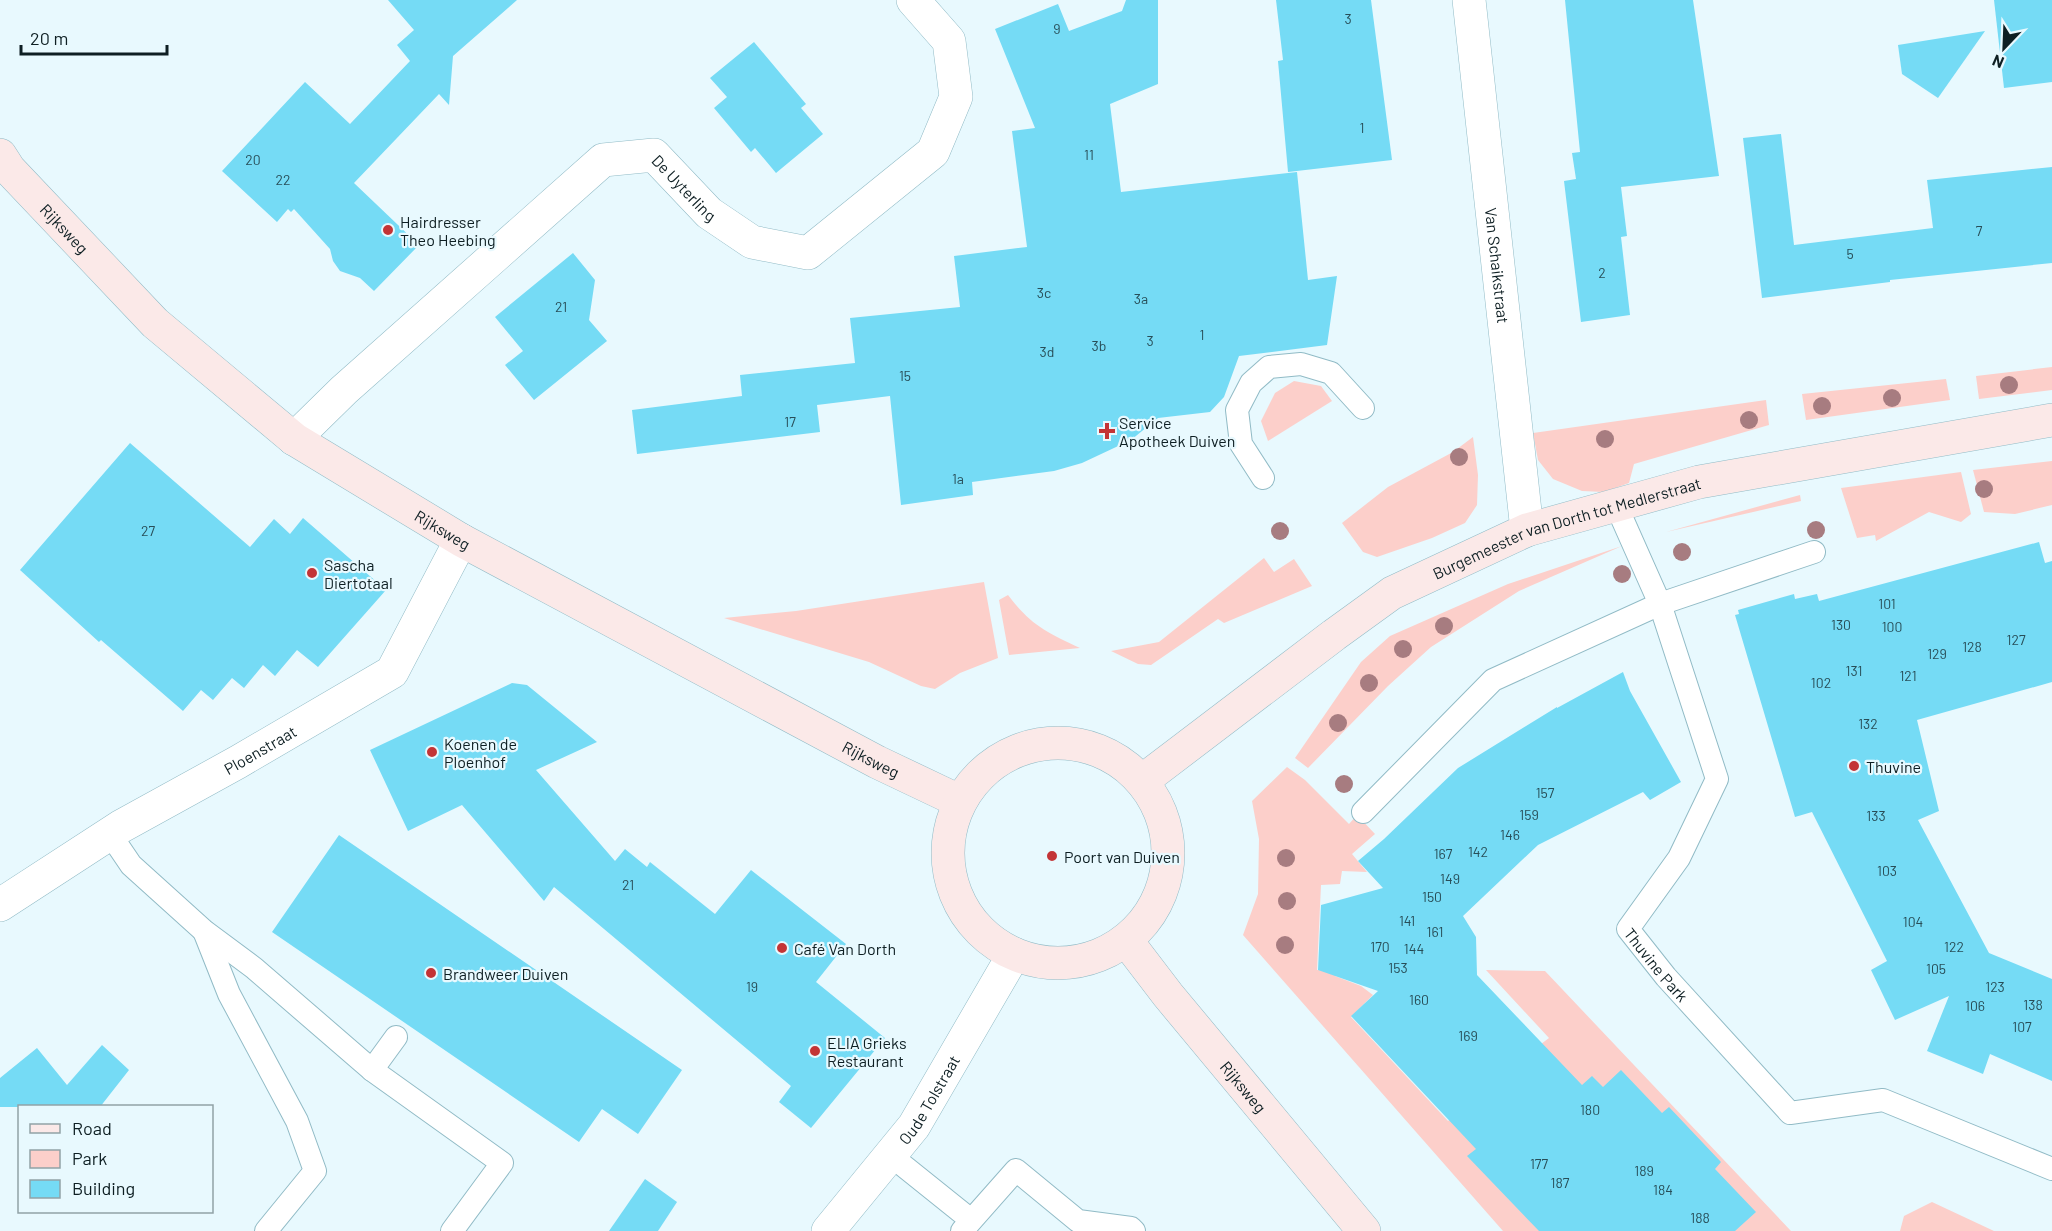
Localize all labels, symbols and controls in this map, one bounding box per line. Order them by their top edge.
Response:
house number: 3 [1344,10,1352,27]
scale bar [21,18,166,56]
north arrow [1974,18,2034,78]
house number: 9 [1053,20,1061,37]
text: 20 m [30,27,68,49]
text: N [1989,51,2007,73]
house number: 1 [1360,119,1364,136]
house number: 11 [1084,146,1094,163]
street label: De Uyterling [649,150,720,225]
house number: 20 [245,151,261,168]
house number: 22 [275,171,291,188]
street label: Rijksweg [37,199,93,257]
street label: Van Schaikstraat [1482,206,1514,324]
place label: Hairdresser Theo Heebing [400,212,496,249]
house number: 7 [1976,222,1983,239]
marker: Hairdresser Theo Heebing [381,223,395,237]
house number: 5 [1846,245,1854,262]
house number: 2 [1598,264,1606,281]
house number: 3c [1037,284,1051,301]
house number: 3a [1134,290,1148,307]
house number: 21 [555,298,567,315]
house number: 1 [1200,326,1204,343]
house number: 3 [1146,332,1154,349]
house number: 3b [1092,337,1106,354]
house number: 3d [1040,343,1054,360]
house number: 15 [899,367,911,384]
house number: 17 [784,413,796,430]
place label: Service Apotheek Duiven [1119,413,1235,450]
marker: Service Apotheek Duiven [1100,424,1114,438]
house number: 1a [952,470,964,487]
street label: Burgemeester van Dorth tot Medlerstraat [1429,473,1703,582]
street label: Rijksweg [412,505,474,553]
house number: 27 [141,522,155,539]
place label: Sascha Diertotaal [324,555,393,592]
marker: Sascha Diertotaal [305,566,319,580]
house number: 101 [1878,595,1896,612]
house number: 130 [1831,616,1851,633]
house number: 100 [1882,618,1902,635]
house number: 127 [2006,631,2026,648]
house number: 128 [1962,638,1982,655]
house number: 129 [1927,645,1947,662]
house number: 131 [1846,662,1862,679]
house number: 121 [1899,667,1917,684]
house number: 102 [1811,674,1831,691]
house number: 132 [1858,715,1878,732]
street label: Ploenstraat [220,721,299,778]
place label: Koenen de Ploenhof [444,734,517,771]
street label: Rijksweg [840,736,903,781]
marker: Koenen de Ploenhof [425,745,439,759]
place label: Thuvine [1866,757,1921,776]
marker: Thuvine [1847,759,1861,773]
house number: 157 [1536,784,1555,801]
house number: 159 [1519,806,1539,823]
house number: 133 [1866,807,1886,824]
house number: 146 [1500,826,1520,843]
house number: 142 [1468,843,1488,860]
house number: 167 [1434,845,1453,862]
place label: Poort van Duiven [1064,847,1180,866]
marker: Poort van Duiven [1045,849,1059,863]
house number: 103 [1877,862,1897,879]
house number: 149 [1440,870,1460,887]
house number: 21 [622,876,634,893]
house number: 150 [1422,888,1442,905]
house number: 141 [1399,912,1415,929]
house number: 104 [1903,913,1923,930]
house number: 161 [1427,923,1443,940]
street label: Thuvine Park [1621,924,1693,1005]
house number: 170 [1370,938,1390,955]
house number: 122 [1944,938,1964,955]
place label: Café Van Dorth [794,939,896,958]
house number: 144 [1404,940,1424,957]
marker: Café Van Dorth [775,941,789,955]
house number: 153 [1388,959,1408,976]
house number: 105 [1926,960,1946,977]
place label: Brandweer Duiven [443,964,568,983]
marker: Brandweer Duiven [424,966,438,980]
house number: 19 [746,978,758,995]
house number: 123 [1985,978,2005,995]
house number: 160 [1409,991,1429,1008]
house number: 138 [2023,996,2043,1013]
house number: 106 [1965,997,1985,1014]
house number: 107 [2012,1018,2032,1035]
house number: 169 [1458,1027,1478,1044]
place label: ELIA Grieks Restaurant [827,1033,907,1070]
marker: ELIA Grieks Restaurant [808,1044,822,1058]
street label: Oude Tolstraat [894,1051,963,1148]
street label: Rijksweg [1217,1057,1271,1116]
house number: 180 [1580,1101,1600,1118]
legend [18,1105,213,1213]
text: Road [72,1117,112,1139]
text: Park [72,1147,107,1169]
house number: 177 [1530,1155,1548,1172]
house number: 189 [1634,1162,1654,1179]
house number: 187 [1551,1174,1570,1191]
text: Building [72,1177,135,1199]
house number: 184 [1653,1181,1673,1198]
house number: 188 [1690,1209,1710,1226]

